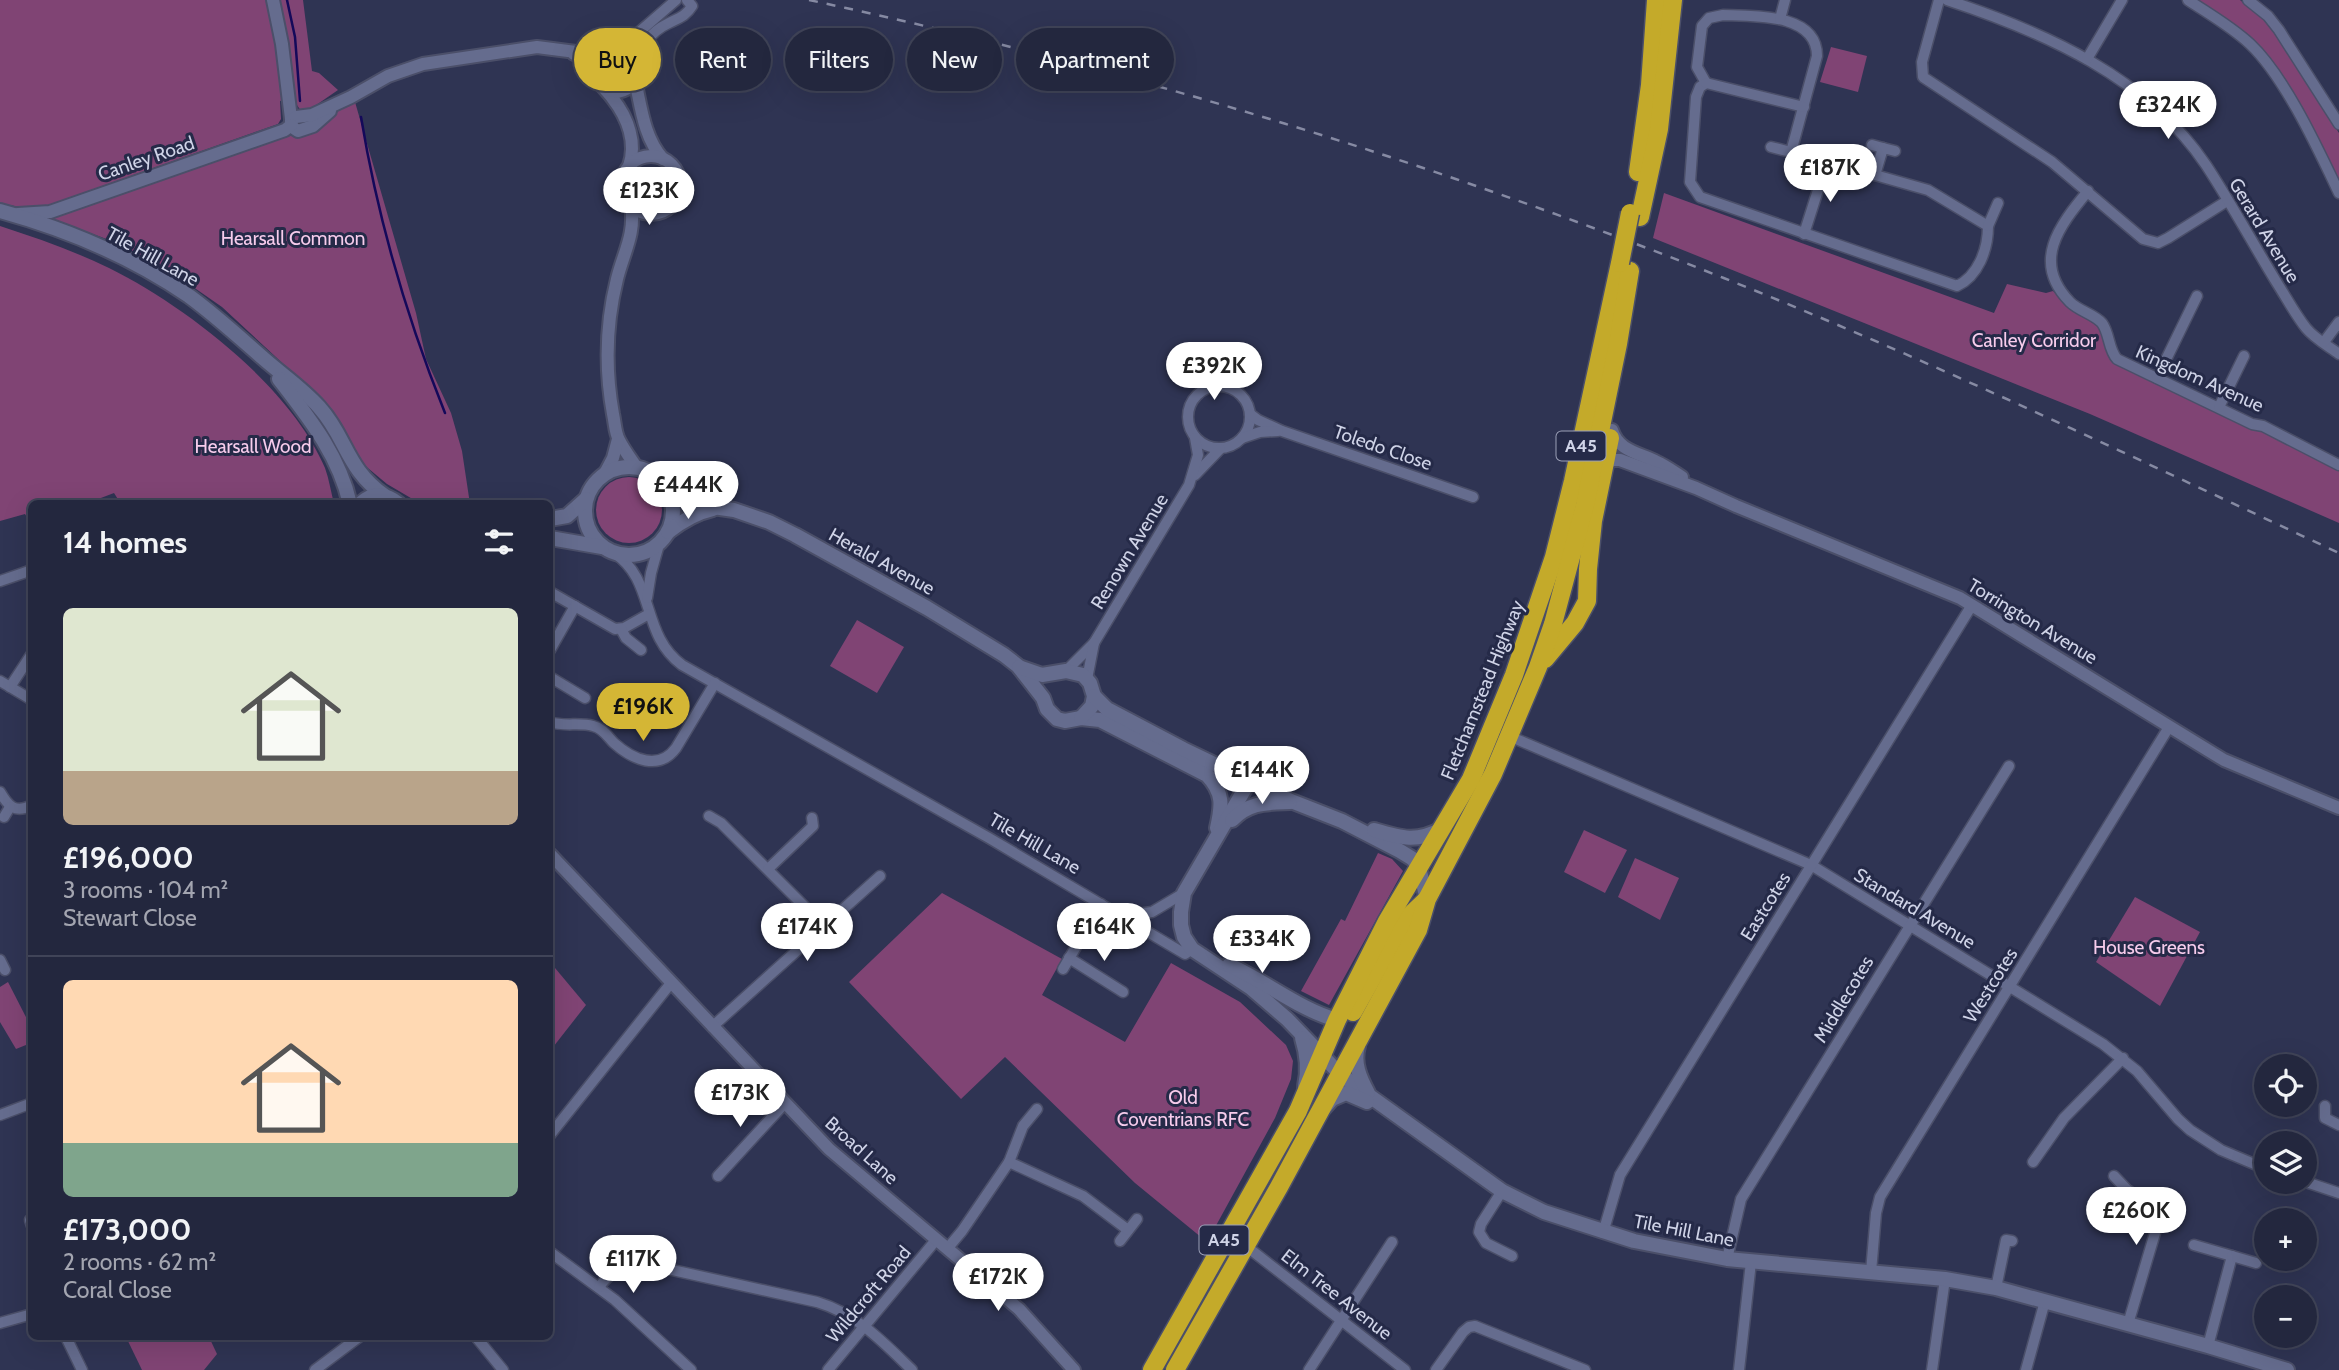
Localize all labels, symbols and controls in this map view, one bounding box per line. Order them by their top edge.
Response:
chip: Buy [574,28,661,91]
chip: Rent [675,28,771,91]
chip: Filters [785,28,893,91]
chip: New [907,28,1002,91]
chip: Apartment [1016,28,1174,91]
pin: £324K [2119,82,2217,141]
text: £324K [2135,90,2201,118]
street label: Canley Road [95,131,197,186]
pin: £187K [1781,144,1879,204]
text: £187K [1800,153,1860,181]
pin: £123K [600,168,698,227]
street label: Gerard Avenue [2224,174,2305,287]
text: £123K [619,176,679,204]
street label: Tile Hill Lane [103,222,203,291]
park label: Hearsall Common [221,227,365,250]
park label: Canley Corridor [1972,329,2096,352]
street label: Kingdom Avenue [2132,340,2268,417]
pin: £392K [1165,342,1263,402]
text: £392K [1182,351,1246,379]
street label: Toledo Close [1331,420,1435,475]
road number: A45 [1556,432,1606,461]
park label: Hearsall Wood [195,435,311,458]
pin: £444K [639,462,737,521]
text: £444K [653,470,723,498]
street label: Renown Avenue [1086,489,1173,613]
icon: filters [480,523,518,561]
street label: Herald Avenue [825,523,939,600]
text: 14 homes [63,524,187,561]
street label: Torrington Avenue [1964,574,2102,669]
street label: Fletchamstead Highway [1436,597,1529,783]
icon: home [228,653,354,779]
pin: £196K [594,684,692,743]
text: £196K [613,692,673,720]
pin: £144K [1213,746,1311,806]
text: £144K [1230,755,1294,783]
street label: Tile Hill Lane [985,808,1085,879]
text: £196,000 [63,839,194,876]
street label: Standard Avenue [1850,863,1980,954]
street label: Eastcotes [1735,868,1796,945]
text: 3 rooms · 104 m² [63,876,228,904]
text: Stewart Close [63,904,197,932]
pin: £174K [758,904,856,963]
pin: £164K [1055,904,1153,963]
text: £174K [777,912,837,940]
text: £164K [1073,912,1135,940]
pin: £334K [1213,916,1311,975]
text: £334K [1229,924,1295,952]
park label: House Greens [2093,936,2205,959]
street label: Westcotes [1958,943,2022,1027]
street label: Middlecotes [1809,952,1878,1047]
icon: home [228,1025,354,1151]
map controls [2254,1054,2317,1348]
button: locate [2254,1054,2317,1117]
pin: £173K [691,1070,789,1129]
text: £173K [711,1078,770,1106]
park label: Old Coventrians RFC [1117,1086,1249,1131]
street label: Broad Lane [820,1112,903,1189]
button: layers [2254,1131,2317,1194]
pin: £260K [2087,1188,2185,1247]
text: £260K [2102,1196,2170,1224]
button: + [2254,1208,2317,1271]
street label: Tile Hill Lane [1632,1209,1736,1252]
text: £173,000 [63,1211,191,1248]
road number: A45 [1200,1226,1248,1254]
pin: £117K [584,1236,682,1295]
street label: Wildcroft Road [821,1241,916,1348]
text: £117K [605,1244,661,1272]
street label: Elm Tree Avenue [1277,1244,1397,1345]
text: 2 rooms · 62 m² [63,1248,216,1276]
pin: £172K [949,1254,1047,1313]
text: £172K [969,1262,1027,1290]
text: Coral Close [63,1276,172,1304]
button: − [2254,1285,2317,1348]

